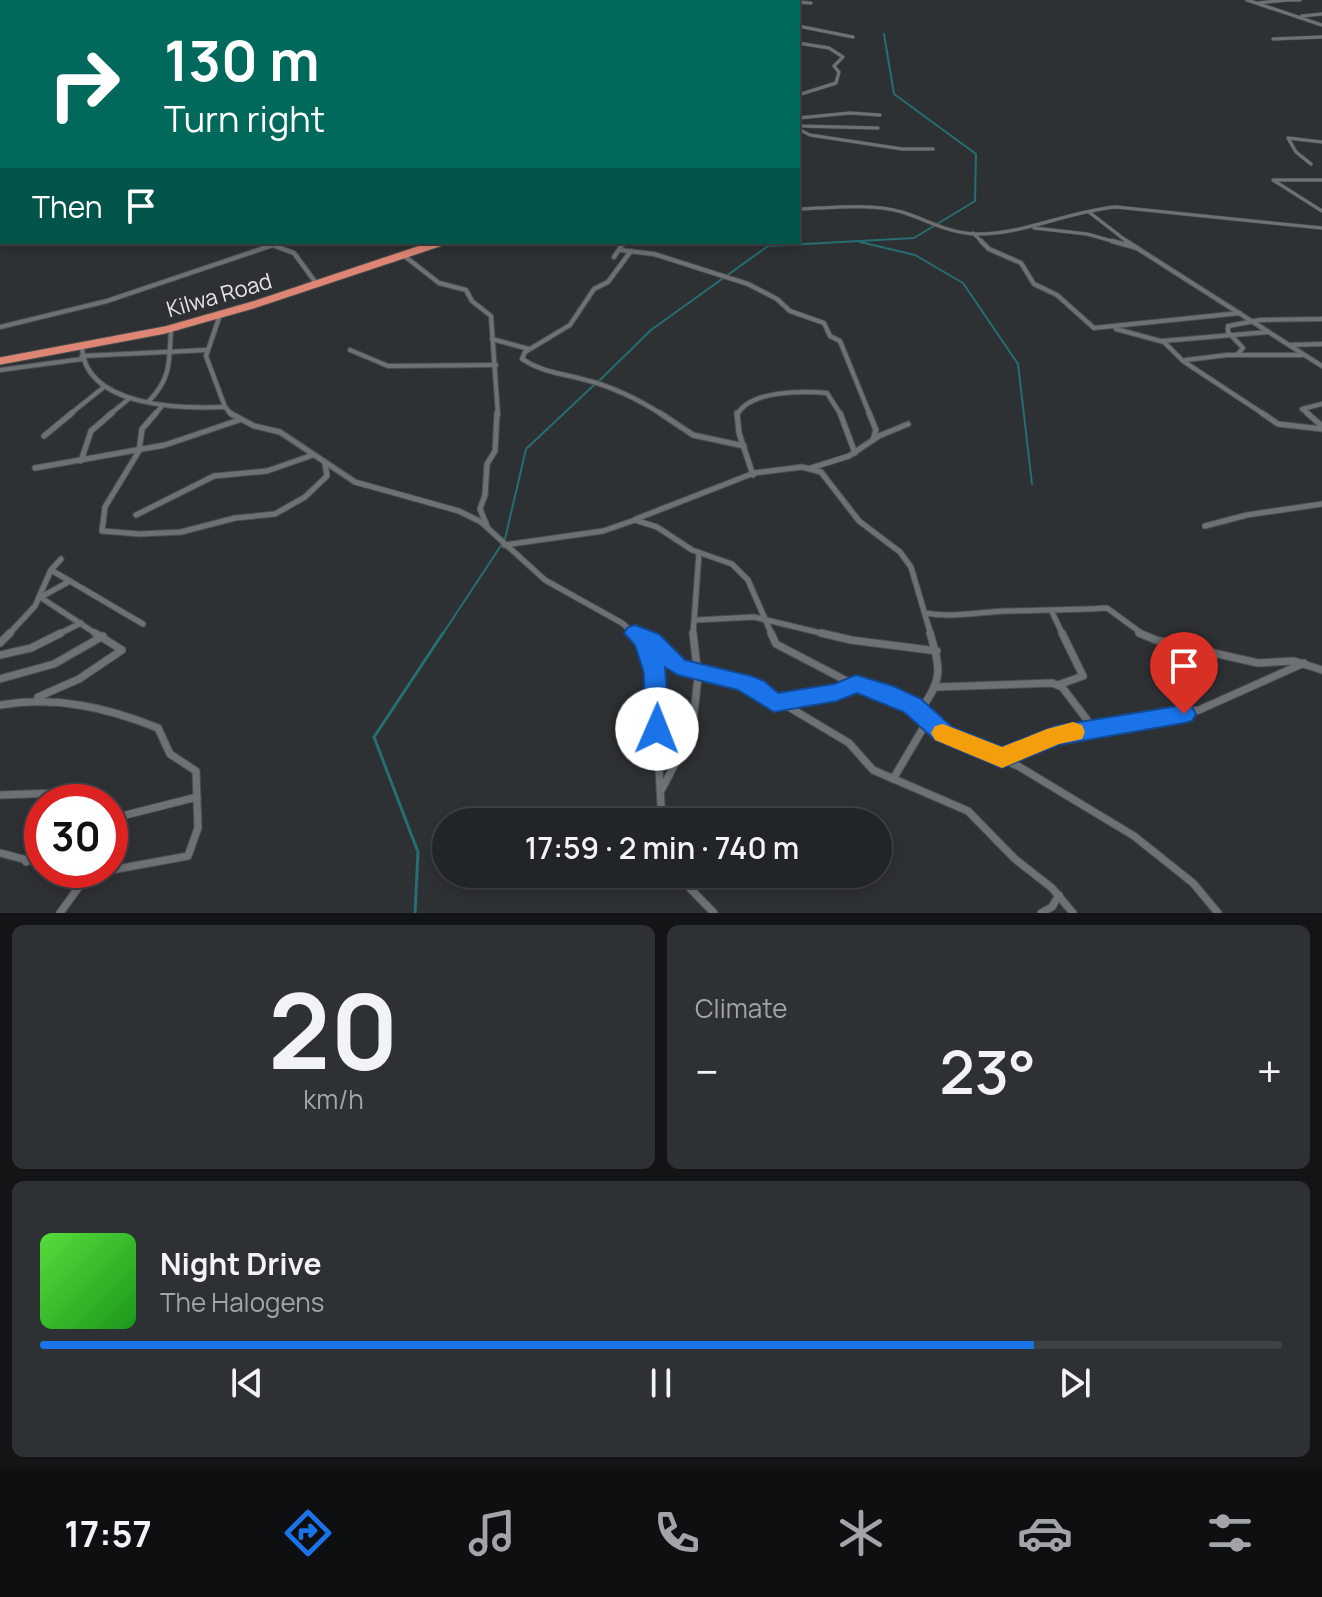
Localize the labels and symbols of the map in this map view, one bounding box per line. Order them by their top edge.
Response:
street label: Kilwa Road [163,266,275,324]
pin [1150,632,1218,714]
position arrow [615,687,699,771]
speed limit sign: 30 [24,784,128,888]

